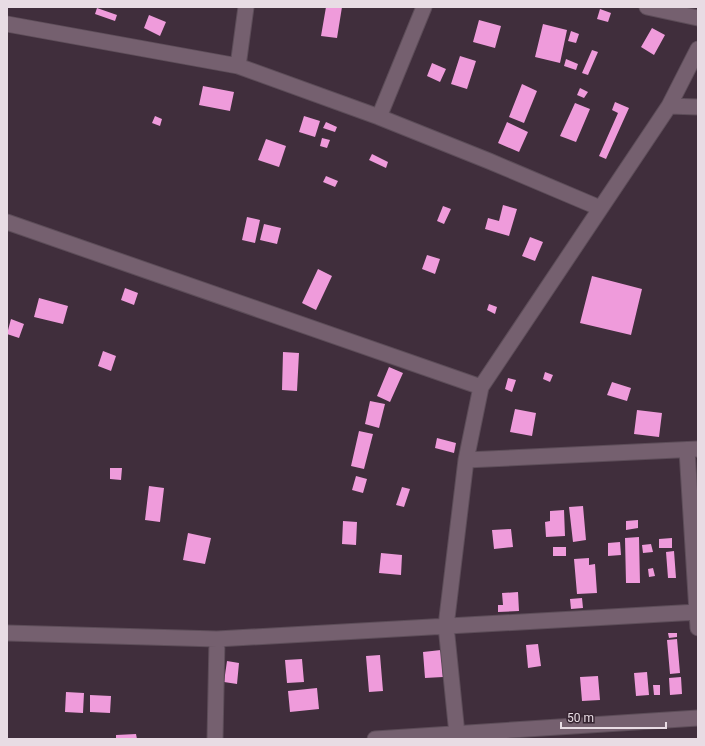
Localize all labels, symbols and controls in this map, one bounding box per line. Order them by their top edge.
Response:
scale bar [561,704,666,730]
text: 50 m [567,711,594,725]

